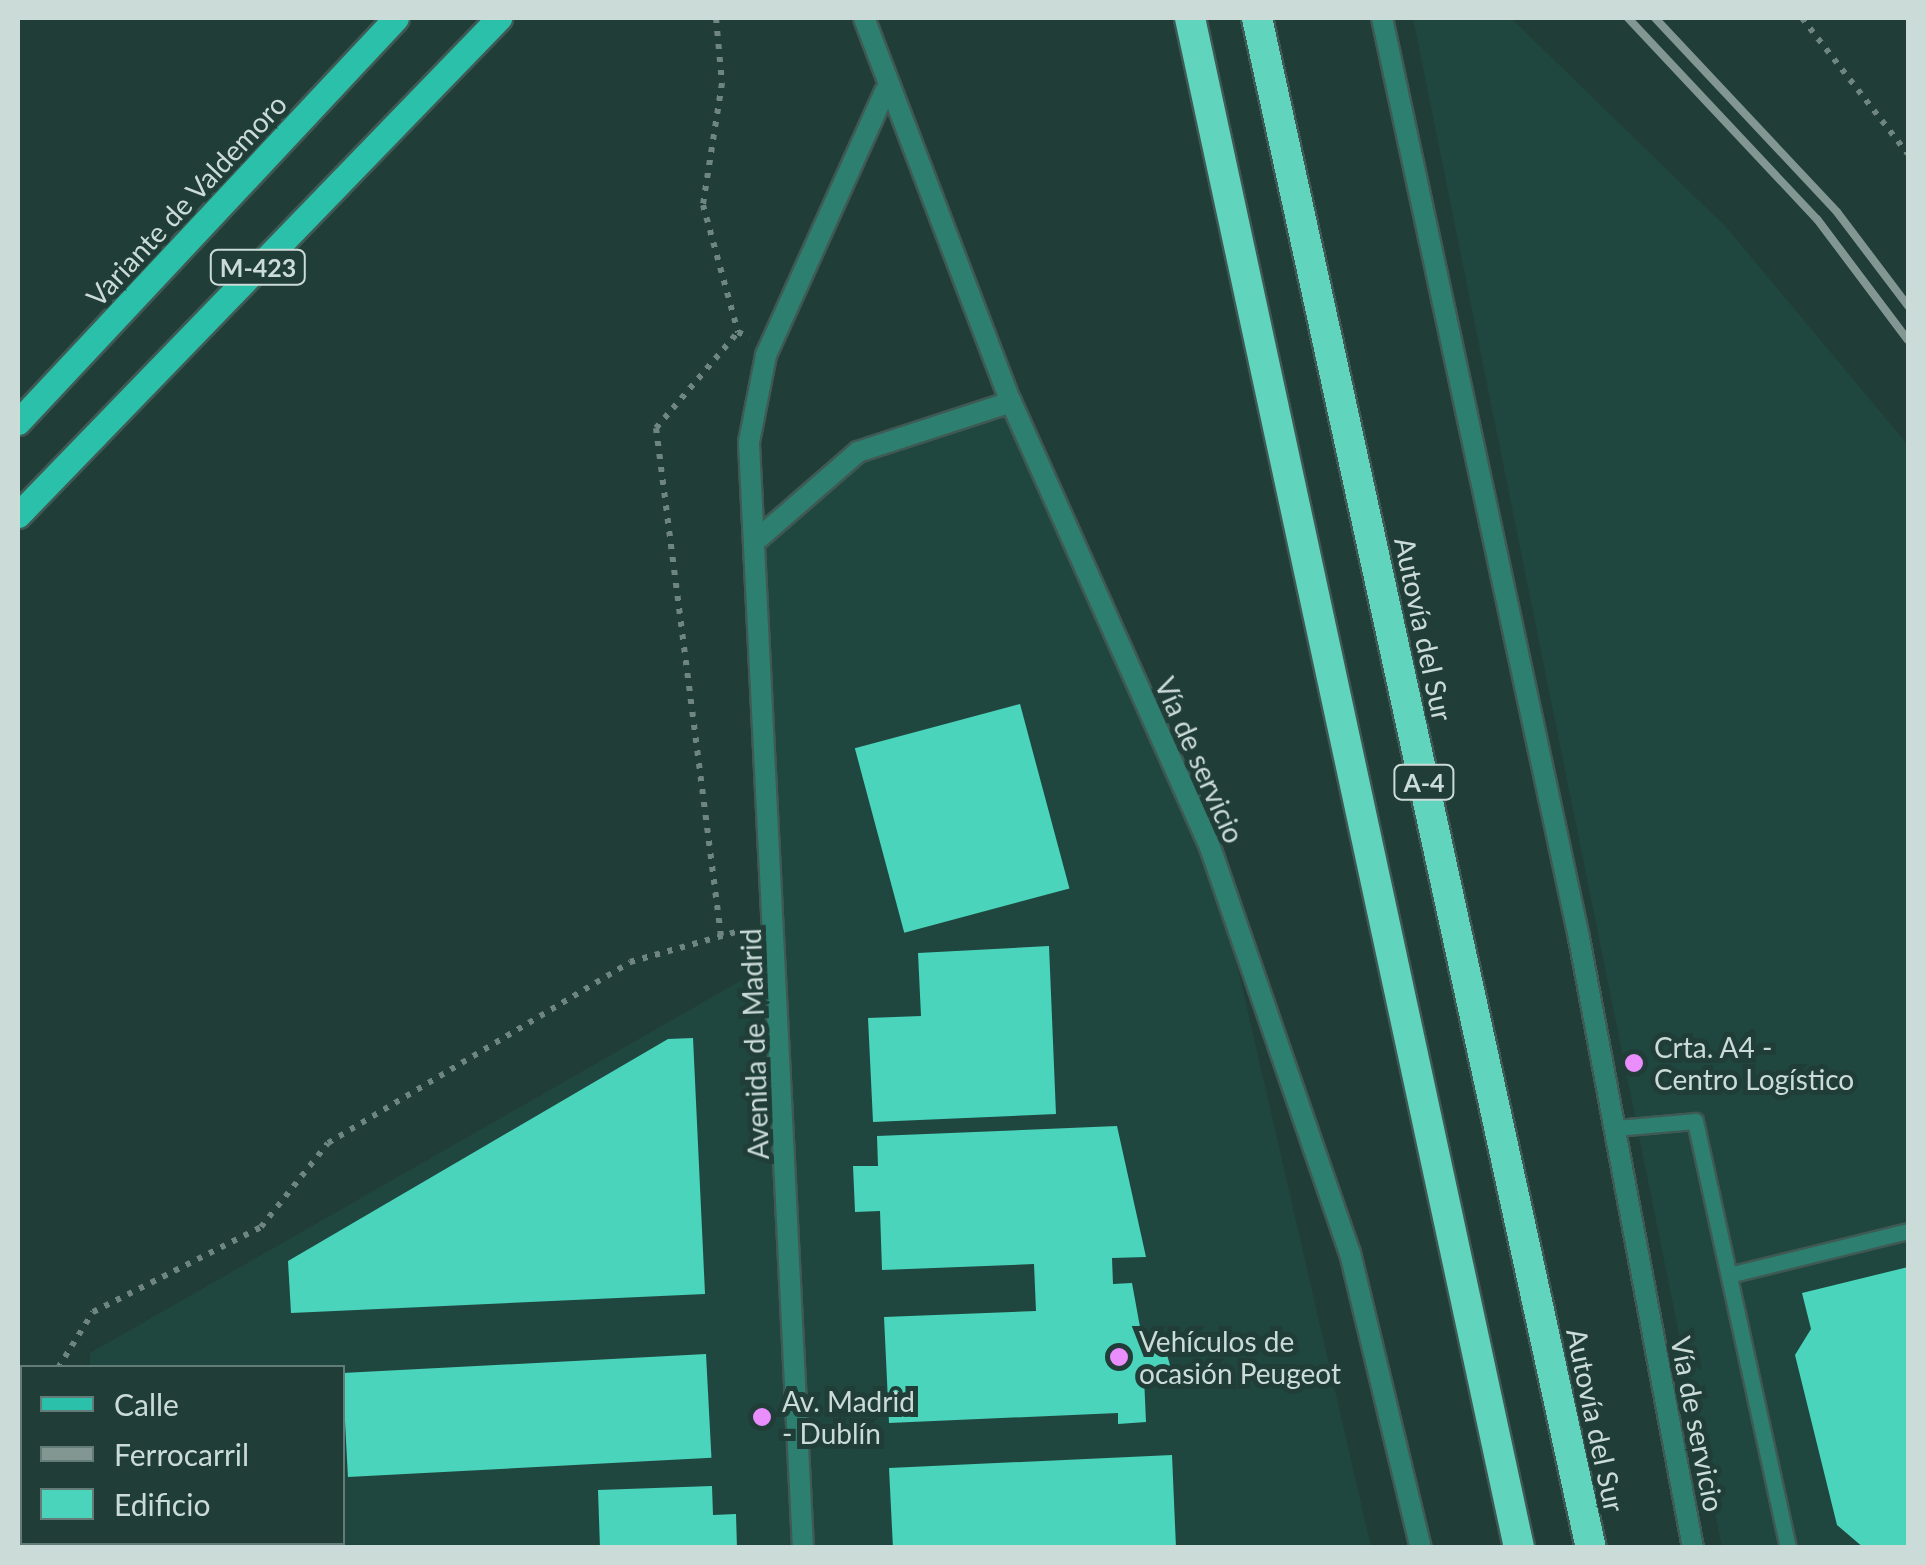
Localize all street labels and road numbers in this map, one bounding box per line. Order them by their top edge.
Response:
street label: Variante de Valdemoro [79,87,293,313]
road number: M-423 [208,247,308,287]
street label: Autovía del Sur [1388,534,1460,724]
street label: Vía de servicio [1148,672,1252,848]
road number: A-4 [1392,762,1456,802]
street label: Avenida de Madrid [733,928,775,1160]
street label: Autovía del Sur [1560,1325,1632,1515]
street label: Vía de servicio [1665,1333,1731,1515]

